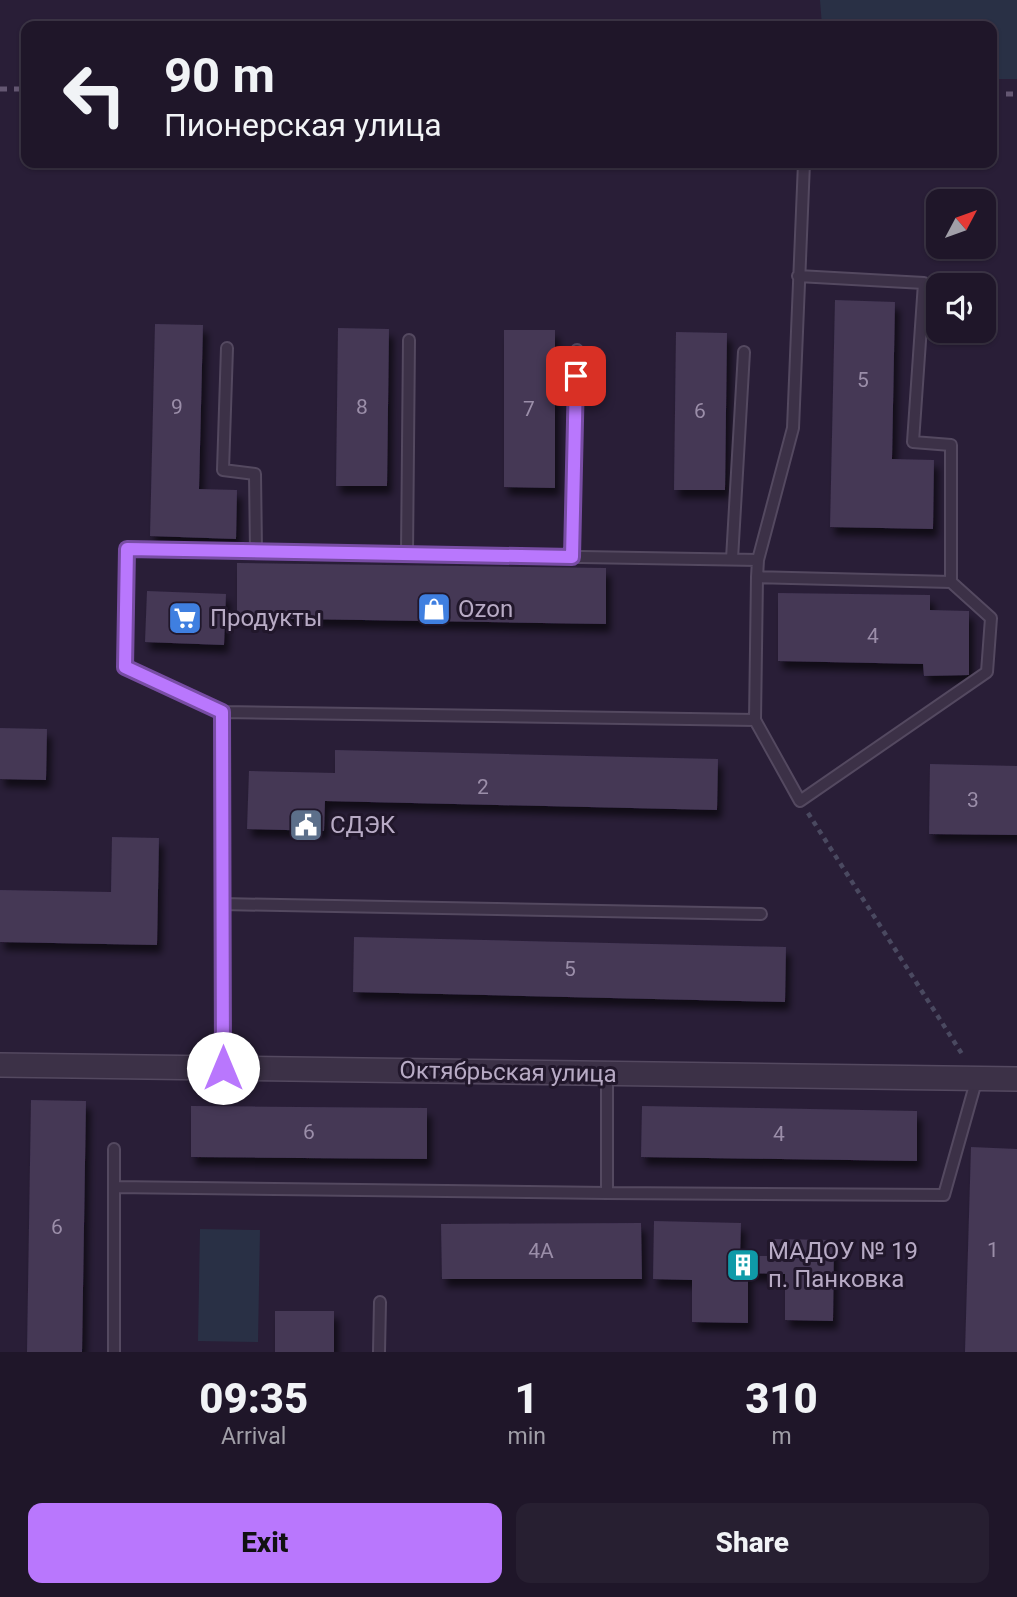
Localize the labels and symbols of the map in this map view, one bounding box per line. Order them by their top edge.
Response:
north arrow [926,189,996,259]
pin [546,346,606,406]
house number: 5 [857,368,869,392]
house number: 9 [171,395,183,419]
house number: 8 [356,395,368,419]
house number: 7 [523,397,535,421]
house number: 6 [694,399,706,423]
shop icon: Ozon [415,590,453,628]
place label: Ozon [458,595,513,623]
supermarket icon: Продукты [166,599,204,637]
place label: Продукты [210,604,322,632]
house number: 4 [867,624,879,648]
house number: 2 [477,775,489,799]
house number: 3 [967,788,979,812]
public building icon: СДЭК [287,806,325,844]
place label: СДЭК [330,811,396,839]
house number: 5 [564,957,576,981]
position arrow [186,1031,260,1105]
street label: Октябрьская улица [399,1056,617,1088]
house number: 6 [303,1120,315,1144]
house number: 4 [773,1122,785,1146]
house number: 6 [51,1215,63,1239]
place label: МАДОУ № 19 п. Панковка [768,1237,918,1293]
house number: 1 [987,1238,999,1262]
house number: 4А [528,1239,554,1263]
building icon: МАДОУ № 19 п. Панковка [724,1246,762,1284]

